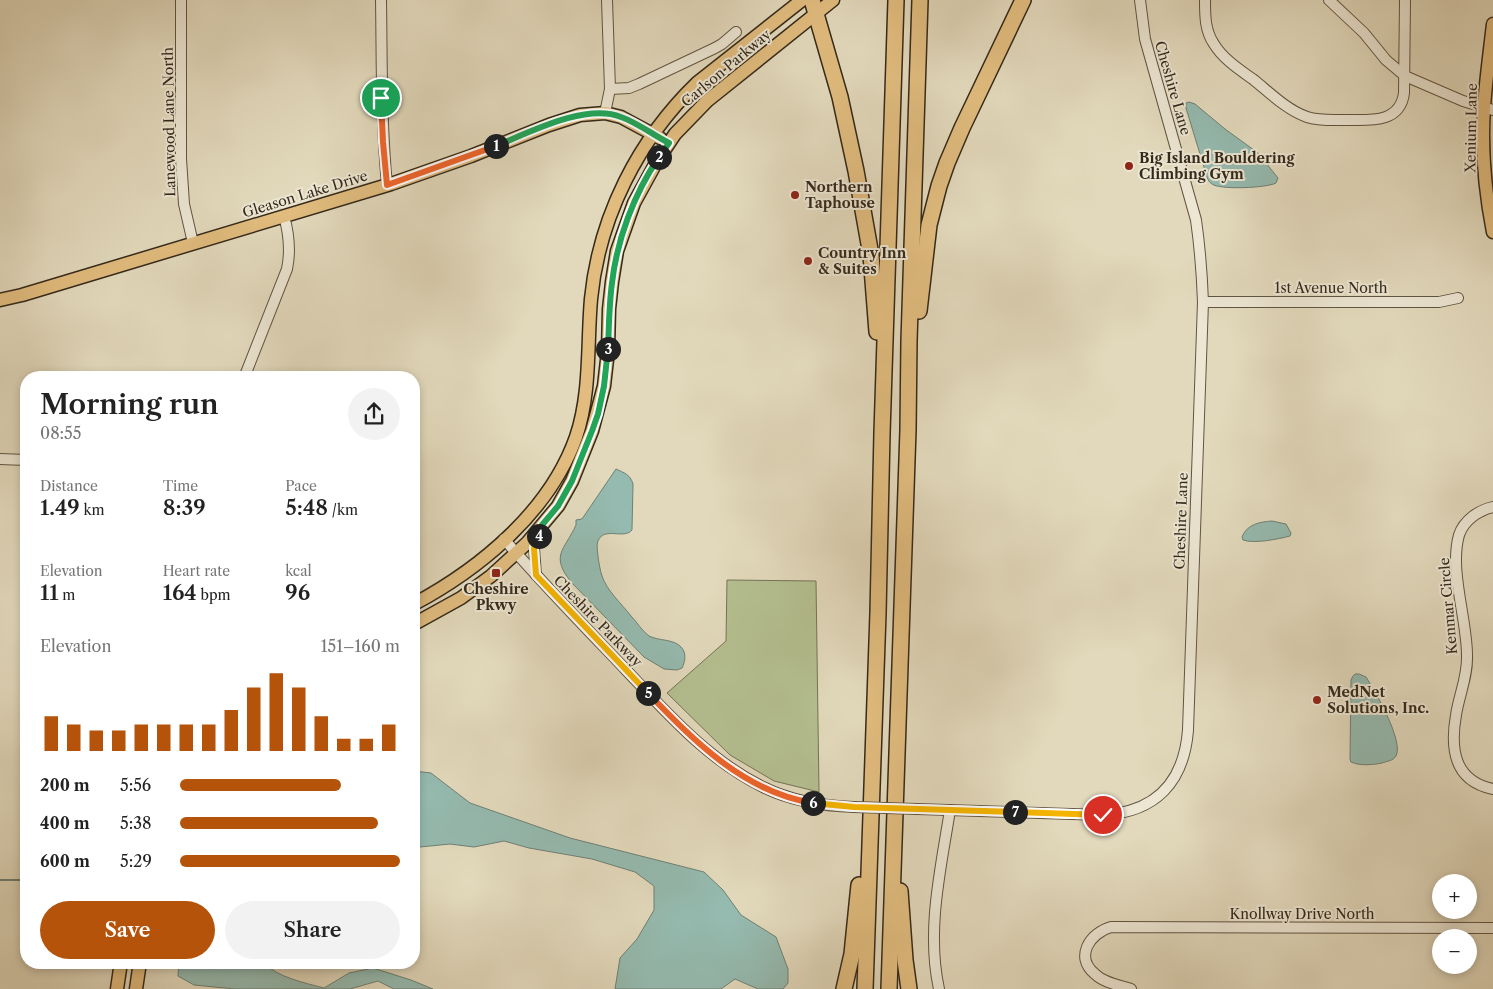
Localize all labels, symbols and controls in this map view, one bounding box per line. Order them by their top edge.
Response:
street label: Carlson Parkway [677,25,775,111]
street label: Cheshire Lane [1151,39,1195,137]
street label: Lanewood Lane North [159,47,179,197]
pin [360,77,402,119]
street label: Xenium Lane [1461,83,1481,174]
icon: arrive [367,84,395,112]
pin: 1 [484,134,508,158]
text: 1 [493,137,500,155]
pin: 2 [646,144,672,170]
text: 2 [655,148,664,166]
place label: Big Island Bouldering Climbing Gym [1139,149,1295,183]
marker: Big Island Bouldering Climbing Gym [1123,160,1135,172]
street label: Gleason Lake Drive [240,166,370,222]
place label: Northern Taphouse [805,178,875,212]
marker: Northern Taphouse [789,189,801,201]
place label: Country Inn & Suites [818,244,907,278]
marker: Country Inn & Suites [802,255,814,267]
street label: 1st Avenue North [1275,279,1388,297]
pin: 3 [596,336,620,362]
text: 3 [605,340,612,358]
text: Morning run [40,387,219,421]
button: share [348,388,400,440]
text: 08:55 [40,423,82,443]
street label: Cheshire Lane [1170,472,1192,570]
text: Distance [40,477,98,495]
text: Time [163,477,198,495]
text: Pace [285,477,317,495]
text: 1.49 [40,495,80,520]
text: 8:39 [163,495,206,520]
text: 5:48 [285,495,328,520]
text: km [80,501,105,519]
text: /km [328,501,358,519]
pin: 4 [526,524,552,548]
text: 4 [535,527,544,545]
street label: Kenmar Circle [1435,557,1461,655]
text: Elevation [40,562,103,580]
text: Heart rate [163,562,230,580]
text: kcal [285,562,312,580]
marker: Cheshire Pkwy [490,567,502,579]
street label: Cheshire Parkway [550,572,646,671]
text: 11 [40,580,58,605]
text: 164 [163,580,197,605]
text: 96 [285,580,310,605]
place label: Cheshire Pkwy [463,580,529,614]
text: m [58,586,75,604]
text: bpm [197,586,231,604]
text: Elevation [40,636,111,656]
text: 151–160 m [321,636,400,656]
pin: 5 [636,680,660,706]
place label: MedNet Solutions, Inc. [1327,683,1429,717]
text: 5 [645,684,652,702]
marker: MedNet Solutions, Inc. [1311,694,1323,706]
text: 200 m [40,775,90,795]
text: 5:56 [120,775,151,795]
pin: 6 [800,790,826,816]
text: 6 [809,794,818,812]
pin [1082,794,1124,836]
pin: 7 [1002,800,1028,824]
icon: check [1089,801,1117,829]
text: 7 [1012,803,1019,821]
text: 400 m [40,813,90,833]
text: 5:38 [120,813,151,833]
text: 600 m [40,851,90,871]
text: 5:29 [120,851,152,871]
map controls [1432,874,1477,974]
button: + [1432,874,1477,919]
button: Save [40,901,215,959]
button: Share [225,901,400,959]
street label: Knollway Drive North [1229,905,1375,923]
button: − [1432,929,1477,974]

